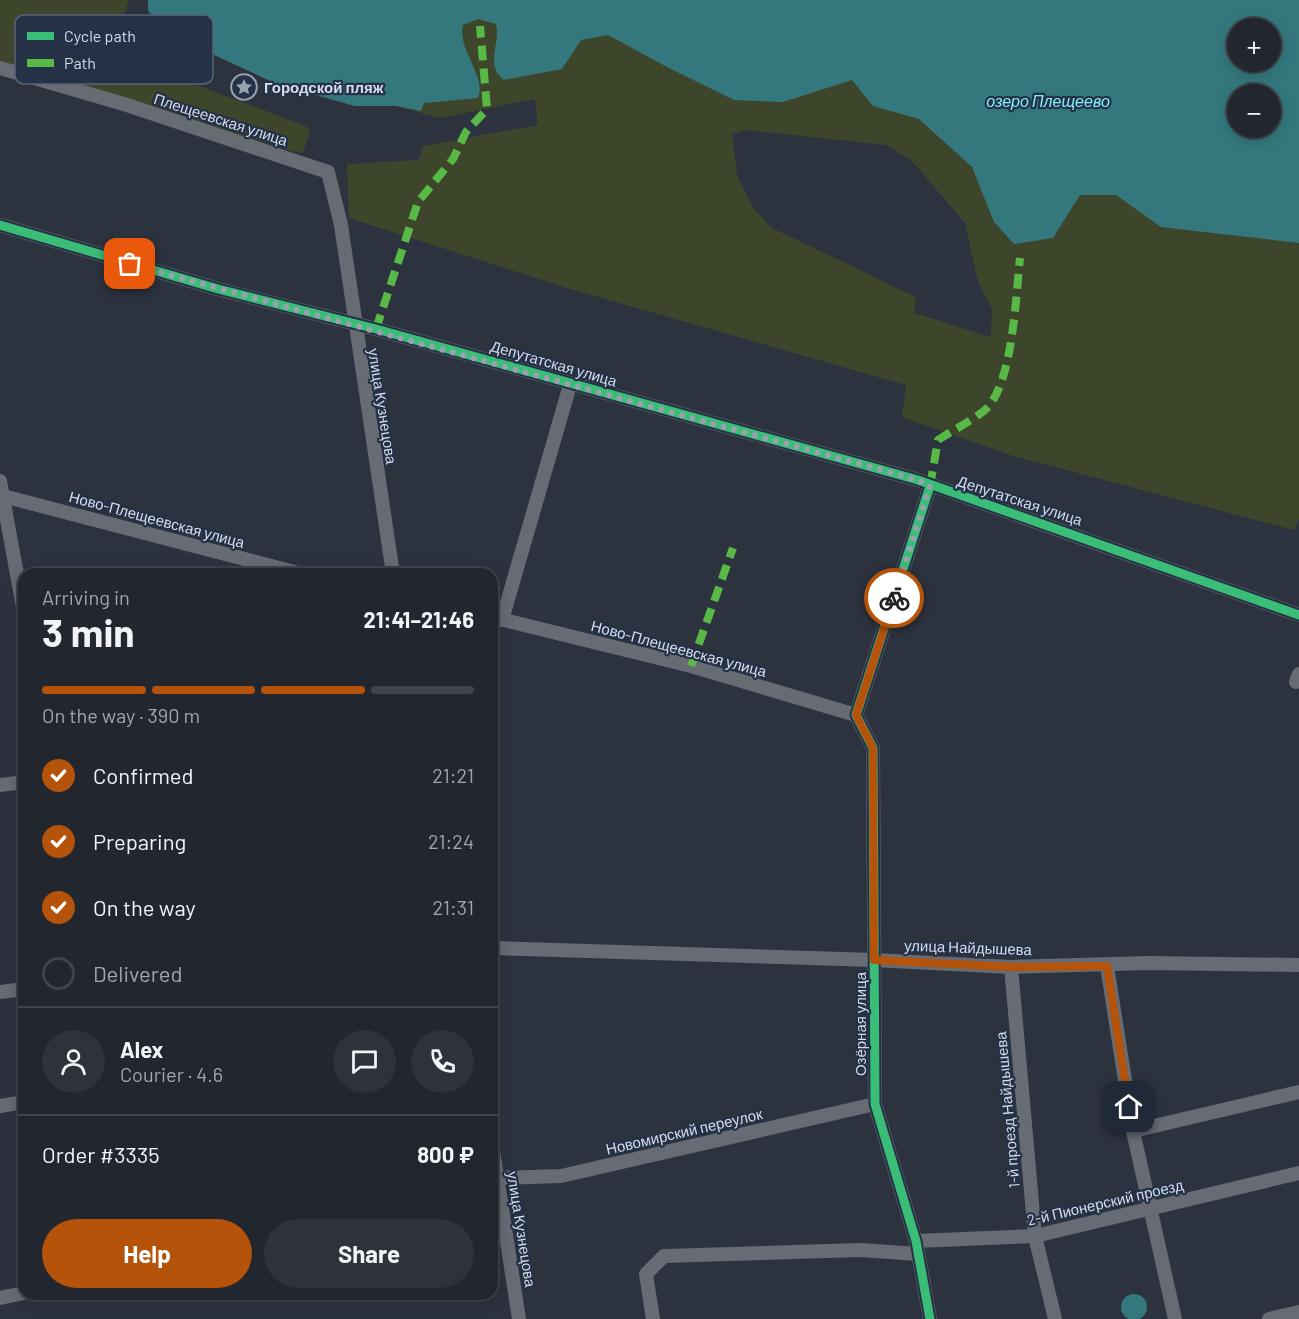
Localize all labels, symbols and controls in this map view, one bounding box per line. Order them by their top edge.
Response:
legend [15,15,213,84]
map controls [1227,18,1281,138]
button: + [1227,18,1281,72]
text: Cycle path [64,26,136,45]
text: Path [64,53,96,72]
place icon: Городской пляж [229,72,259,102]
place label: Городской пляж [264,78,384,96]
button: − [1227,84,1281,138]
street label: Плещеевская улица [152,89,291,149]
water label: озеро Плещеево [986,91,1110,110]
pin [104,238,155,289]
icon: bag [113,247,146,280]
street label: Депутатская улица [489,336,620,390]
street label: улица Кузнецова [365,347,401,466]
street label: Депутатская улица [955,471,1086,529]
street label: Ново-Плещеевская улица [67,487,247,551]
courier [864,568,924,628]
icon: bike [878,582,911,615]
text: Arriving in [42,585,130,609]
text: 21:41–21:46 [363,606,474,632]
text: 3 min [42,608,135,655]
street label: Ново-Плещеевская улица [589,616,769,680]
text: On the way · 390 m [42,703,200,727]
icon: check [42,759,75,792]
text: Confirmed [93,762,193,788]
text: 21:21 [432,763,474,787]
icon: check [42,825,75,858]
text: Preparing [93,828,186,854]
text: 21:24 [428,829,474,853]
icon: check [42,891,75,924]
text: On the way [93,894,196,920]
text: 21:31 [433,895,474,919]
street label: улица Найдышева [904,936,1033,958]
text: Delivered [93,960,182,986]
street label: Озёрная улица [851,971,869,1076]
button: person [42,1030,105,1093]
button: chat [333,1030,396,1093]
button: phone [411,1030,474,1093]
street label: 1-й проезд Найдышева [991,1030,1023,1189]
text: Alex [120,1036,163,1062]
text: Courier · 4.6 [120,1062,223,1086]
pin [1103,1081,1154,1132]
icon: home [1112,1090,1145,1123]
street label: Новомирский переулок [604,1104,764,1158]
text: Order #3335 [42,1141,160,1167]
text: 800 ₽ [417,1141,474,1167]
street label: улица Кузнецова [504,1170,540,1289]
street label: 2-й Пионерский проезд [1025,1175,1185,1229]
button: Help [42,1219,252,1288]
button: Share [264,1219,474,1288]

